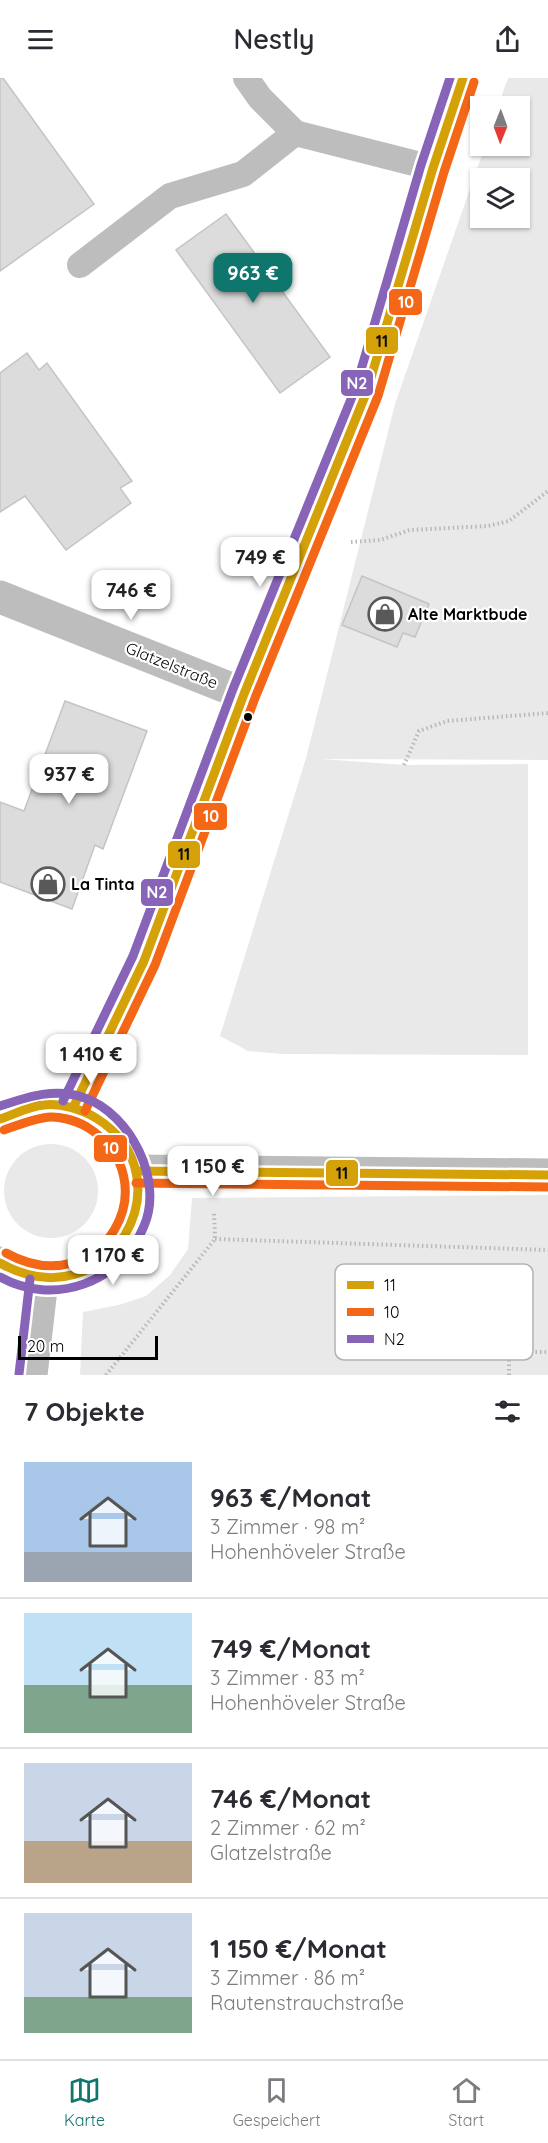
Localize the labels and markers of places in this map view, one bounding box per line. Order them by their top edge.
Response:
pin: 963 € [211,253,295,304]
pin: 749 € [218,537,302,588]
pin: 746 € [89,570,173,621]
shop icon: Alte Marktbude [367,596,403,632]
place label: Alte Marktbude [408,604,528,624]
unlabelled marker [242,711,254,723]
pin: 937 € [27,754,111,805]
shop icon: La Tinta [30,866,66,902]
place label: La Tinta [71,874,134,894]
pin: 1 410 € [36,1034,146,1085]
pin: 1 150 € [158,1146,268,1197]
pin: 1 170 € [58,1235,168,1286]

